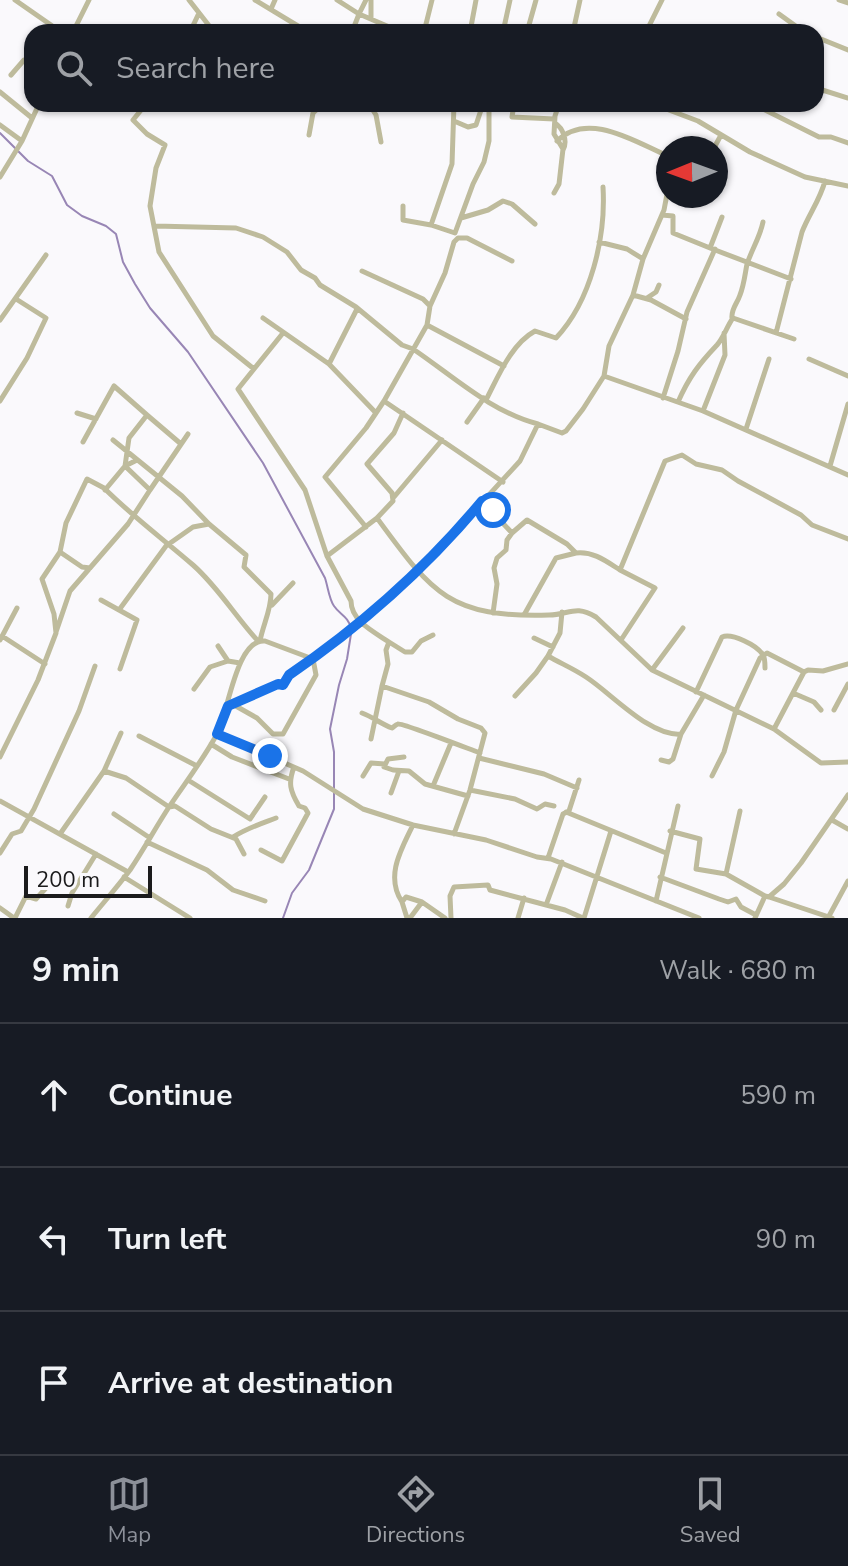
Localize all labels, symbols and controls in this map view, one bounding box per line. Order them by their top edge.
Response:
search box [24,24,824,112]
icon: search [52,46,96,90]
text: Search here [116,48,275,89]
north arrow [656,136,728,208]
route start [475,492,511,528]
route end [252,738,288,774]
scale bar [24,862,152,898]
text: 200 m [36,865,100,895]
text: 9 min [32,947,120,993]
text: Walk · 680 m [659,953,816,988]
icon: ahead [32,1073,76,1117]
text: Continue [108,1075,233,1116]
text: 590 m [740,1078,816,1113]
icon: left [32,1217,76,1261]
text: Turn left [108,1219,226,1260]
text: 90 m [756,1222,816,1257]
icon: arrive [32,1361,76,1405]
text: Arrive at destination [108,1363,393,1404]
tab: Map [107,1472,151,1550]
tab: Directions [366,1472,465,1550]
tab: Saved [680,1472,741,1550]

